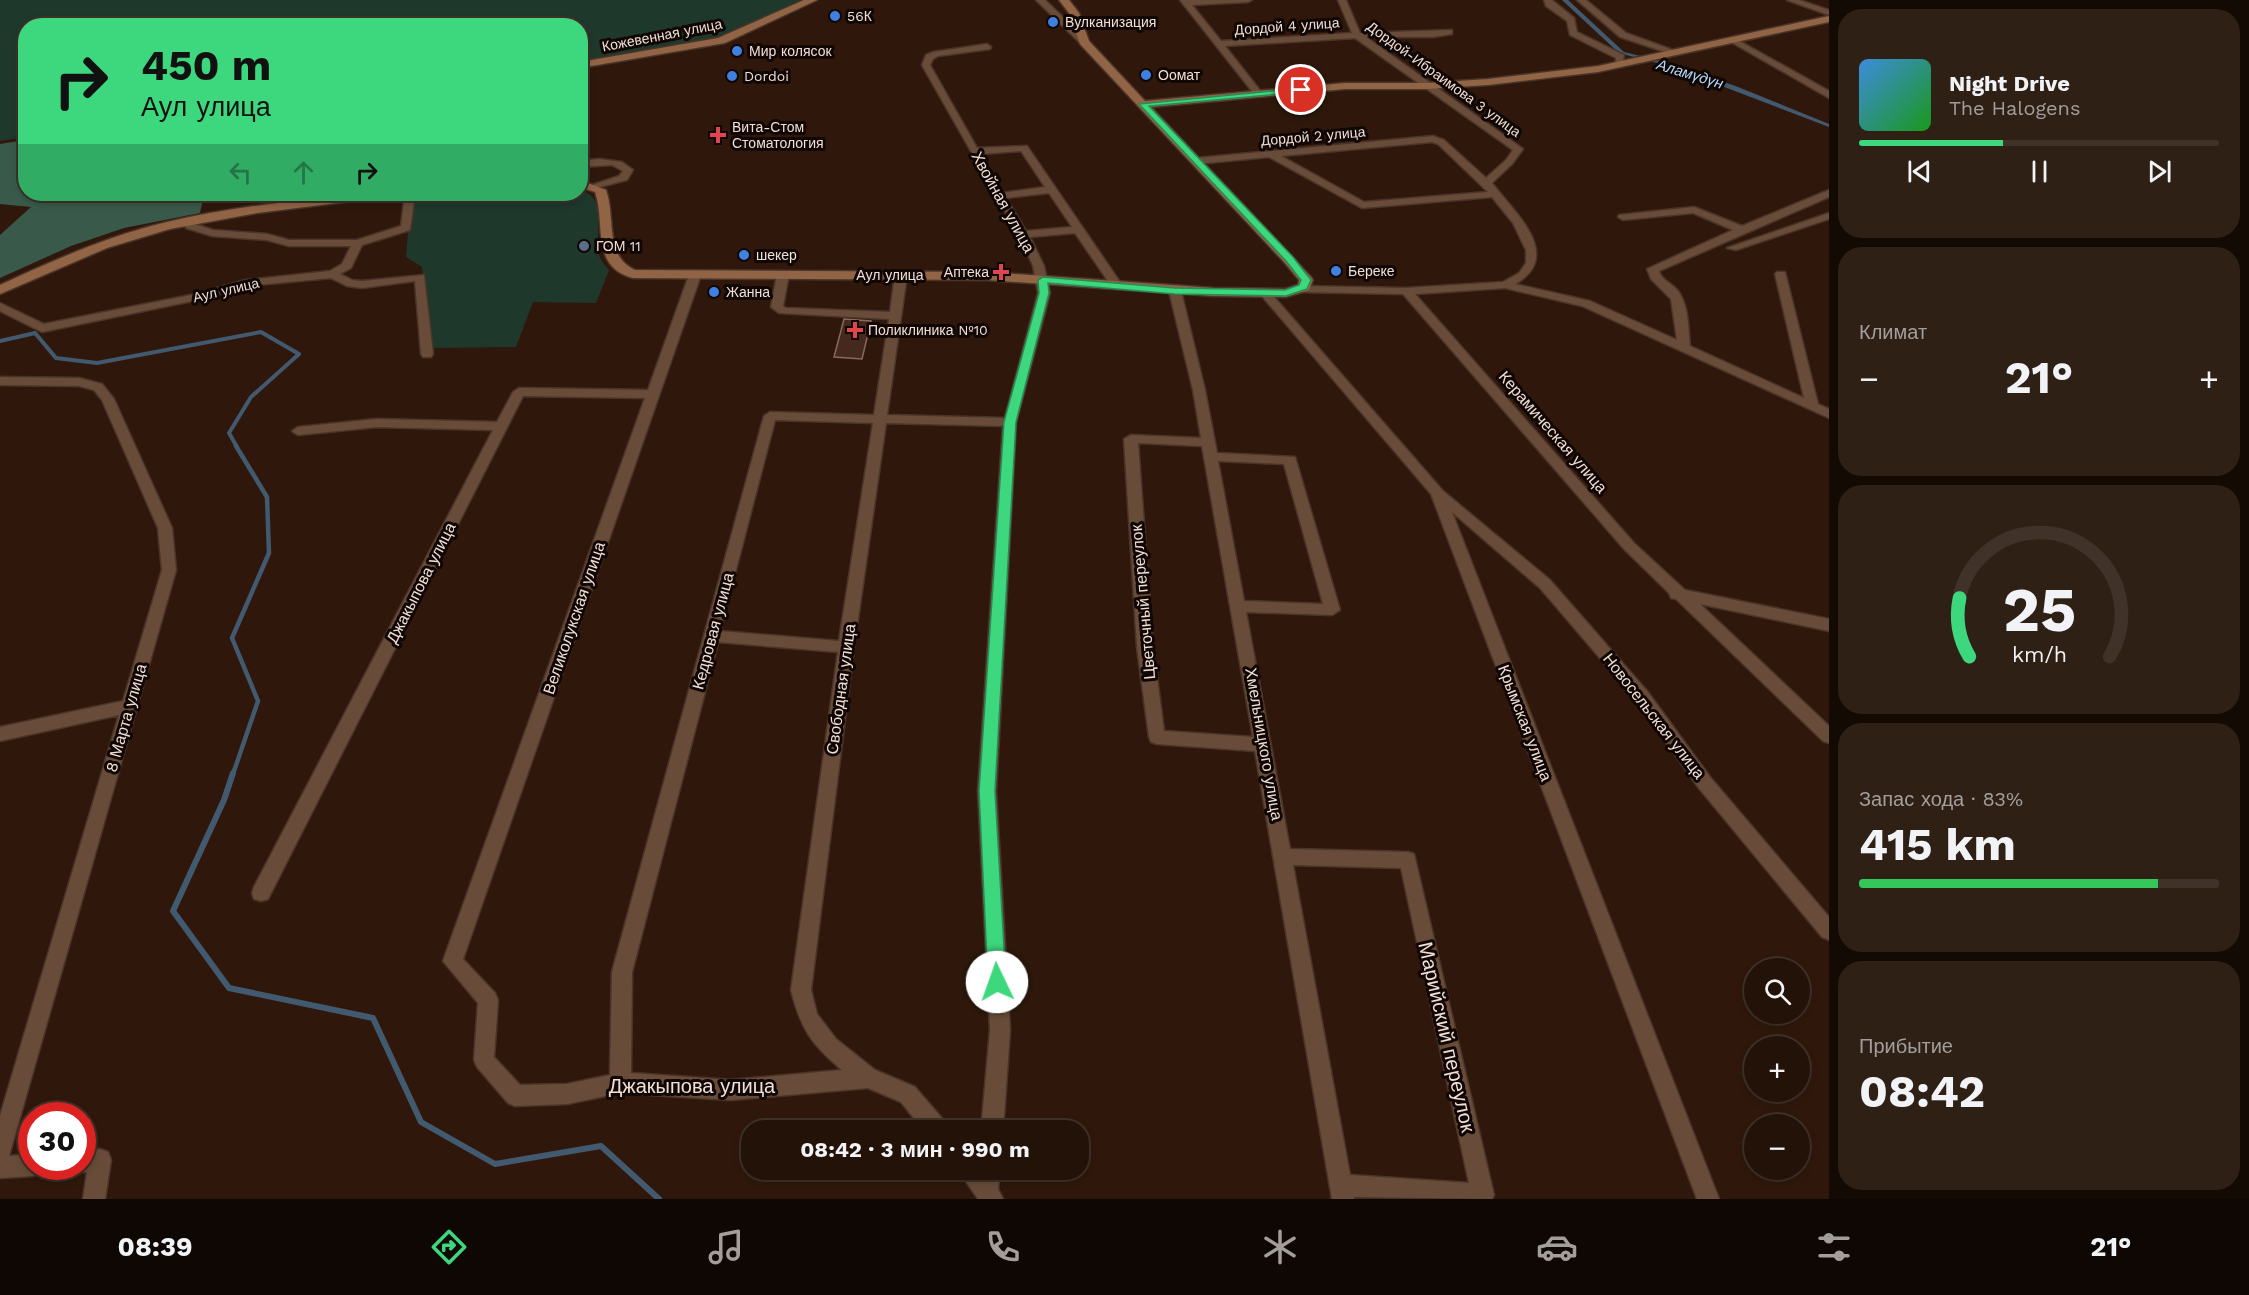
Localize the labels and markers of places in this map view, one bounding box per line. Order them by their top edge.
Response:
place label: 56К [847,8,873,24]
marker: 56К [828,9,842,23]
place label: Вулканизация [1065,14,1156,30]
marker: Вулканизация [1046,15,1060,29]
place label: Мир колясок [749,43,832,59]
marker: Мир колясок [730,44,744,58]
pin [1275,64,1326,115]
place label: Оомат [1158,67,1201,83]
place label: Dordoi [744,68,789,84]
marker: Оомат [1139,68,1153,82]
marker: Dordoi [725,69,739,83]
place label: Вита-Стом Стоматология [732,119,824,151]
marker: Вита-Стом Стоматология [709,126,727,144]
place label: ГОМ 11 [596,238,641,254]
marker: ГОМ 11 [577,239,591,253]
place label: шекер [756,247,797,263]
marker: шекер [737,248,751,262]
place label: Береке [1348,263,1395,279]
place label: Аптека [944,264,989,280]
marker: Береке [1329,264,1343,278]
marker: Аптека [994,265,1008,279]
place label: Жанна [726,284,770,300]
marker: Жанна [707,285,721,299]
marker: Поликлиника №10 [846,321,864,339]
place label: Поликлиника №10 [868,322,988,338]

